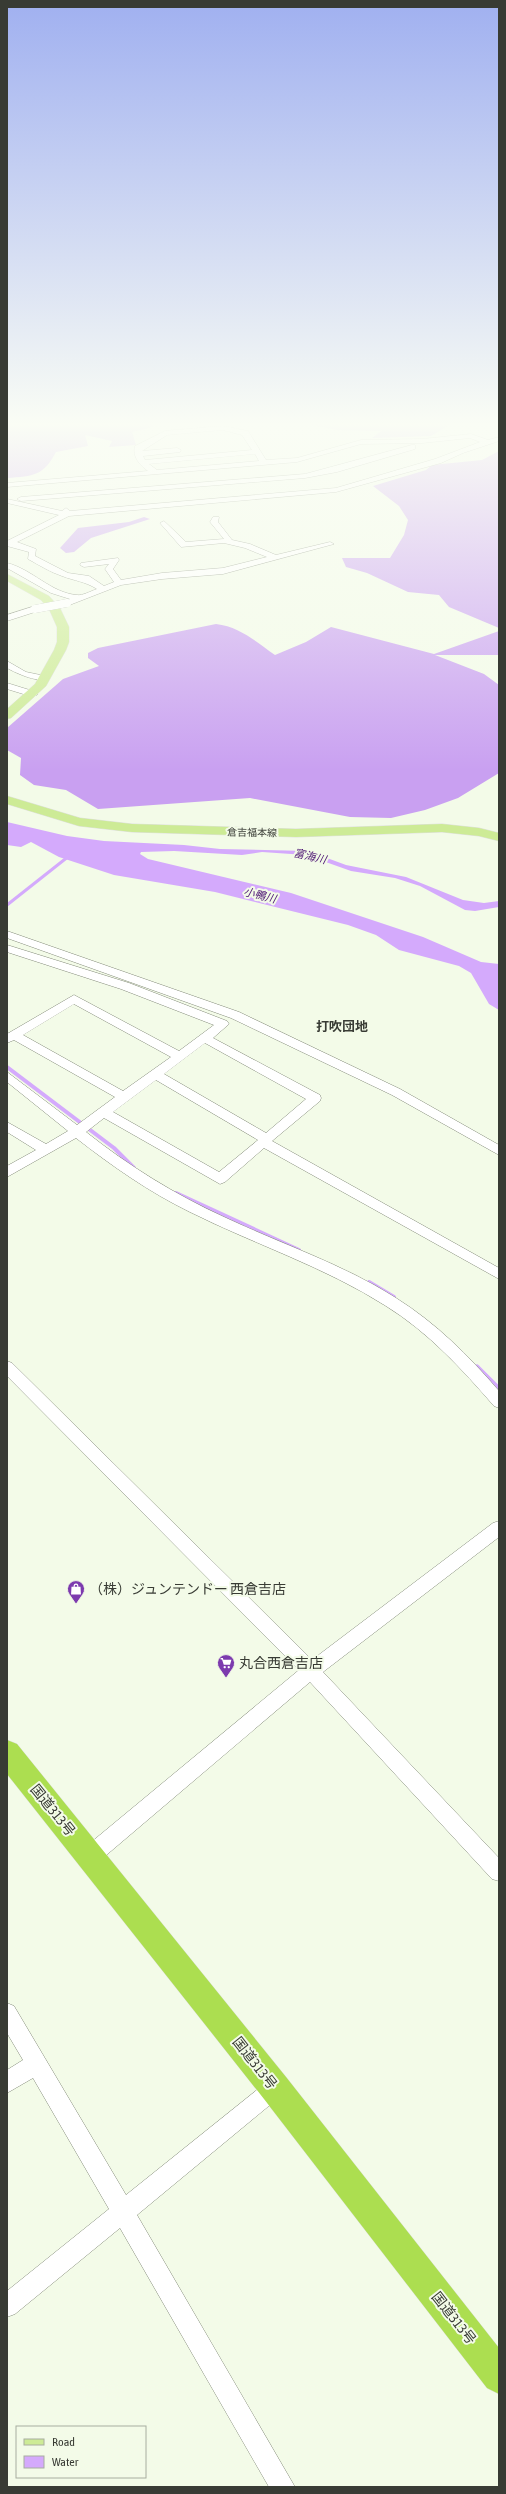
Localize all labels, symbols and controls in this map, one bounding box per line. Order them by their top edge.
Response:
street label: 倉吉福本線 [227,827,277,838]
water label: 富海川 [293,846,328,866]
water label: 小鴨川 [243,885,278,905]
district label: 打吹団地 [316,1019,368,1034]
shop icon: （株）ジュンテンドー 西倉吉店 [66,1579,86,1604]
place label: （株）ジュンテンドー 西倉吉店 [89,1581,286,1597]
supermarket icon: 丸合西倉吉店 [216,1653,236,1678]
place label: 丸合西倉吉店 [239,1655,323,1671]
street label: 国道313号 [27,1781,79,1839]
street label: 国道313号 [230,2034,280,2092]
street label: 国道313号 [429,2289,479,2347]
legend [16,2426,146,2478]
text: Road [52,2435,75,2449]
text: Water [52,2455,79,2469]

